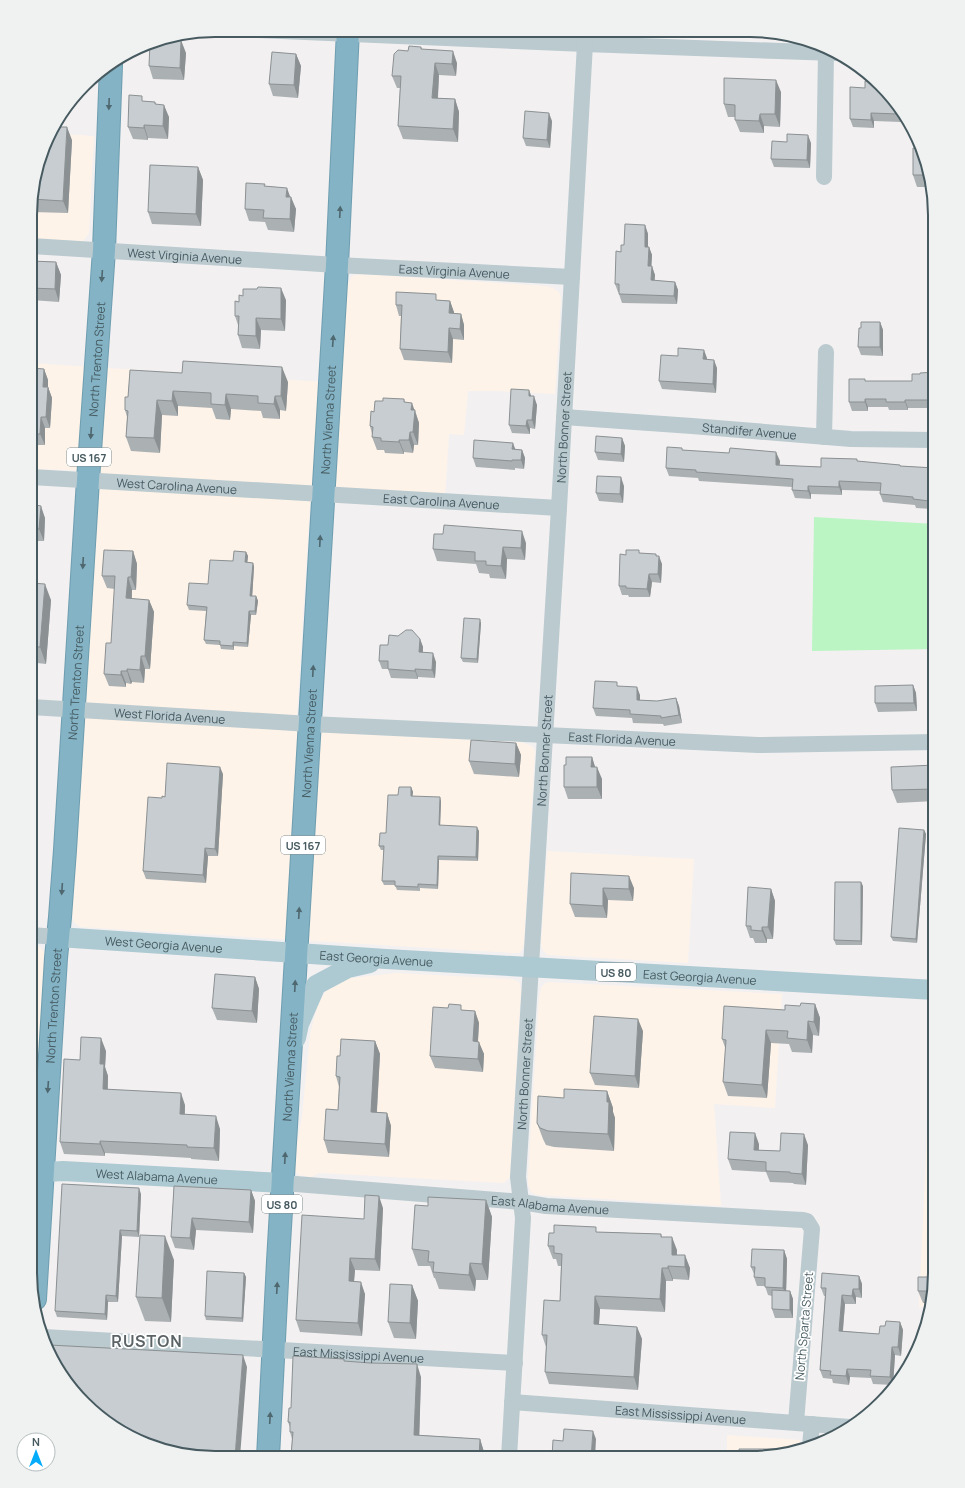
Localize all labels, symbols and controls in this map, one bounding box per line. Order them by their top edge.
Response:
one-way arrow [106,98,113,110]
one-way arrow [336,206,343,218]
street label: West Virginia Avenue [127,243,243,268]
street label: East Virginia Avenue [398,260,510,282]
one-way arrow [98,270,105,282]
street label: North Trenton Street [84,301,109,417]
one-way arrow [329,335,336,347]
street label: North Vienna Street [316,364,340,475]
street label: North Bonner Street [552,371,575,483]
street label: Standifer Avenue [702,418,797,443]
one-way arrow [87,427,94,439]
road number: US 167 [67,448,111,466]
street label: West Carolina Avenue [116,474,237,498]
street label: East Carolina Avenue [383,489,500,513]
one-way arrow [317,535,324,547]
one-way arrow [79,557,86,569]
street label: North Trenton Street [63,624,87,740]
one-way arrow [309,665,316,677]
street label: North Vienna Street [297,688,320,798]
street label: North Bonner Street [532,694,556,807]
street label: West Florida Avenue [114,704,226,727]
street label: East Florida Avenue [568,728,676,750]
road number: US 167 [281,836,325,854]
one-way arrow [59,883,66,895]
one-way arrow [296,906,302,919]
street label: West Georgia Avenue [104,932,223,957]
street label: East Georgia Avenue [319,946,434,970]
street label: North Trenton Street [41,947,65,1064]
road number: US 80 [596,963,636,981]
street label: East Georgia Avenue [642,965,757,988]
one-way arrow [292,980,299,992]
street label: North Vienna Street [278,1011,301,1122]
street label: North Bonner Street [512,1017,536,1130]
one-way arrow [45,1081,52,1093]
one-way arrow [281,1152,288,1164]
street label: West Alabama Avenue [95,1164,218,1188]
street label: East Alabama Avenue [491,1191,609,1218]
road number: US 80 [262,1195,302,1213]
street label: North Sparta Street [791,1271,817,1381]
one-way arrow [274,1281,280,1294]
district label: RUSTON [111,1330,183,1352]
street label: East Mississippi Avenue [292,1342,425,1366]
street label: East Mississippi Avenue [614,1401,747,1428]
one-way arrow [267,1412,274,1424]
north arrow [16,1432,56,1472]
text: N [32,1434,40,1449]

